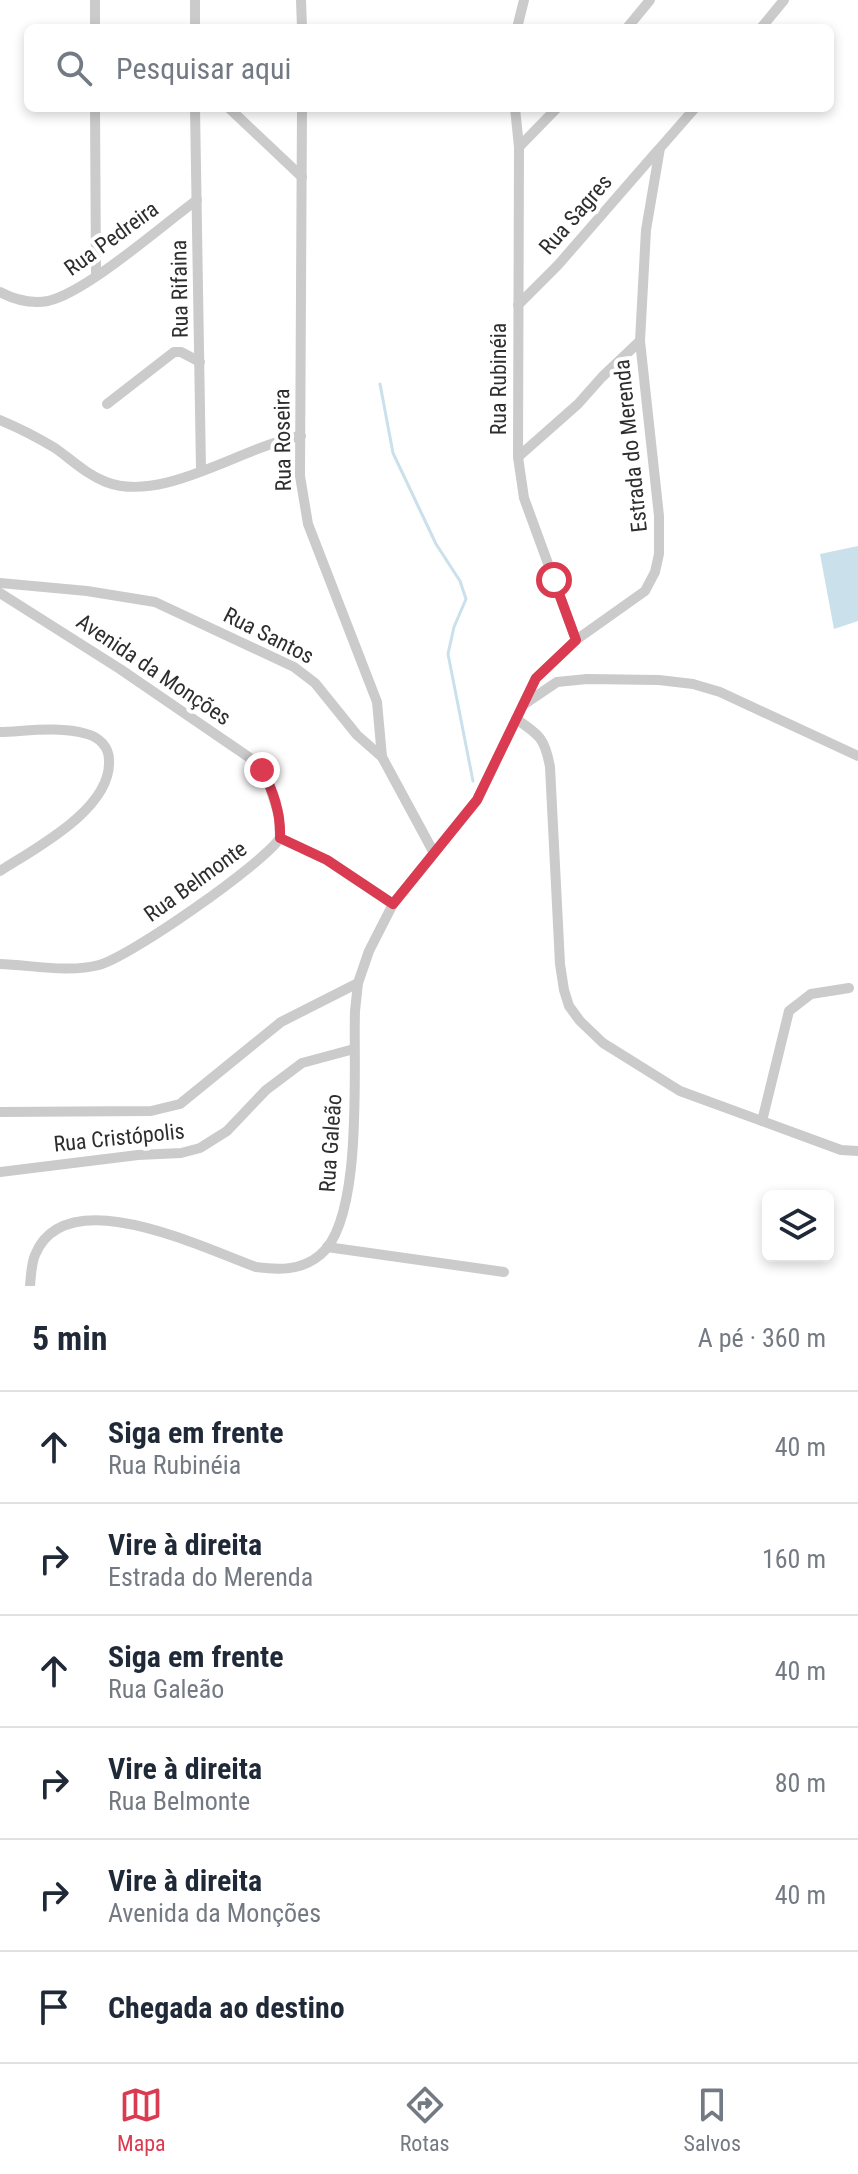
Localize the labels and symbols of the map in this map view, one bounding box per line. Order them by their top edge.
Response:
street label: Rua Sagres [534,169,617,259]
street label: Rua Pedreira [60,196,163,281]
street label: Rua Rifaina [166,240,193,338]
street label: Rua Rubinéia [486,323,511,435]
street label: Estrada do Merenda [609,358,652,534]
street label: Rua Roseira [269,388,296,492]
route start [536,562,572,598]
street label: Rua Santos [219,602,318,669]
street label: Avenida da Monções [72,609,235,730]
route end [244,752,280,788]
street label: Rua Belmonte [139,836,251,927]
street label: Rua Galeão [315,1093,346,1193]
street label: Rua Cristópolis [52,1118,186,1157]

